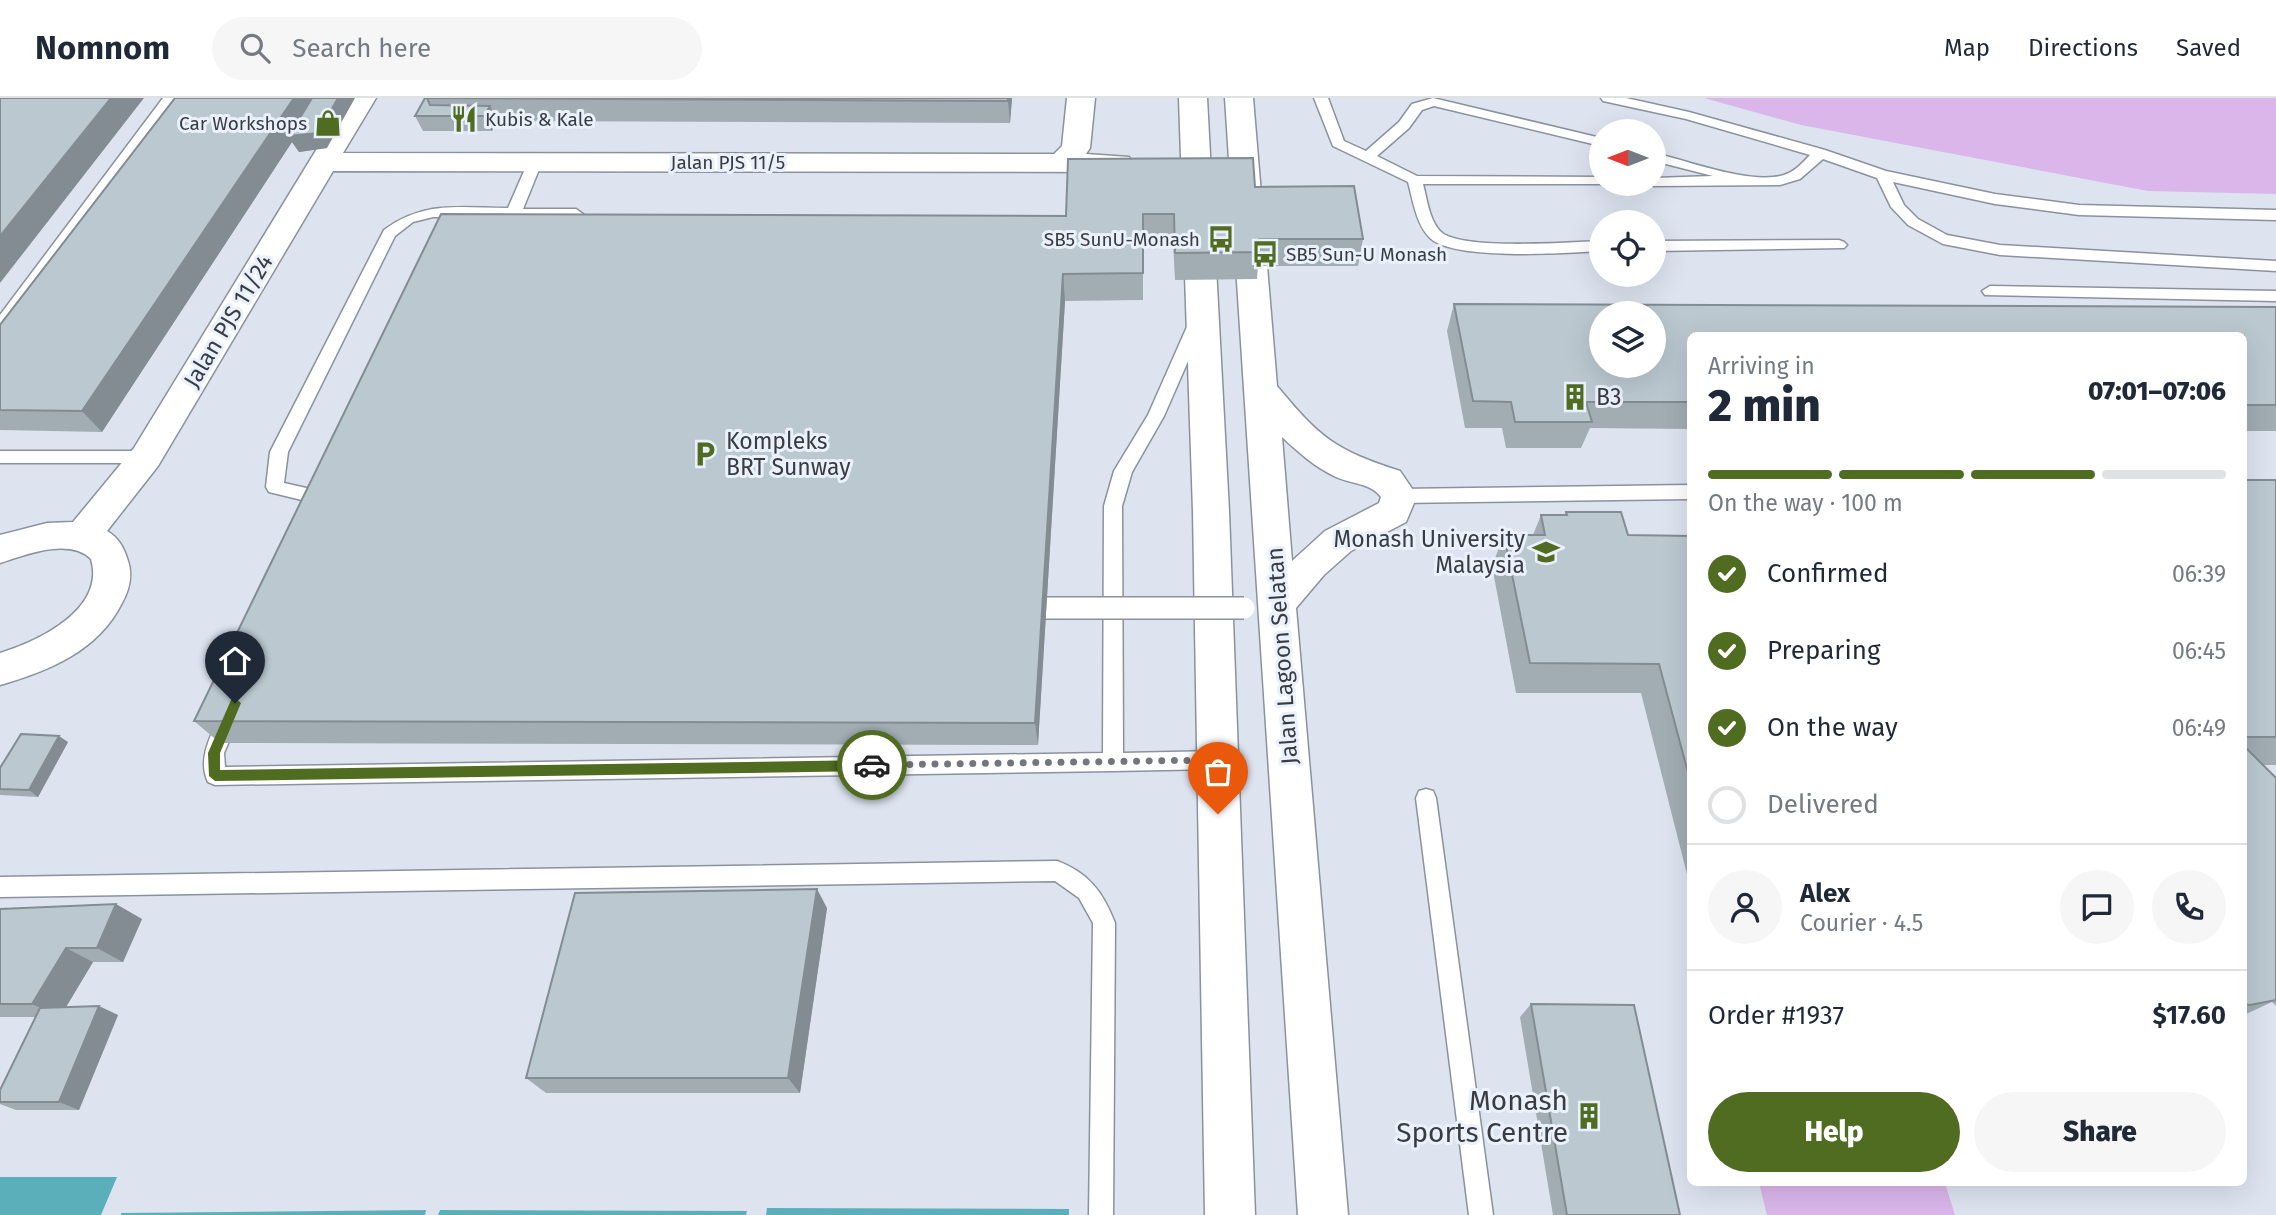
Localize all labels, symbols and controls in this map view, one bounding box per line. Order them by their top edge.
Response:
search box [212,17,702,80]
text: Nomnom [35,28,170,68]
icon: search [236,29,274,67]
text: Search here [292,33,431,64]
text: Map [1944,34,1990,62]
text: Directions [2028,34,2138,62]
text: Saved [2176,34,2241,62]
restaurant icon: Kubis & Kale [449,104,479,134]
shop icon: Car Workshops [313,108,343,138]
place label: Kubis & Kale [485,108,594,131]
place label: Car Workshops [179,112,307,135]
north arrow [1589,119,1666,196]
map controls [1589,119,1666,378]
street label: Jalan PJS 11/5 [671,151,785,174]
button: locate [1589,210,1666,287]
bus stop icon: SB5 SunU-Monash [1206,224,1236,254]
place label: SB5 SunU-Monash [1044,228,1200,251]
bus stop icon: SB5 Sun-U Monash [1250,239,1280,269]
place label: SB5 Sun-U Monash [1286,243,1447,266]
street label: Jalan PJS 11/24 [177,250,279,392]
button: layers [1589,301,1666,378]
text: Arriving in [1708,352,1815,380]
text: 07:01–07:06 [2088,376,2226,407]
text: 2 min [1708,378,1821,433]
building icon: B3 [1560,382,1590,412]
place label: B3 [1596,383,1621,411]
place label: Kompleks BRT Sunway [726,427,851,481]
parking icon: Kompleks BRT Sunway [690,439,720,469]
text: On the way · 100 m [1708,489,1903,517]
place label: Monash University Malaysia [1333,525,1526,579]
school or university icon: Monash University Malaysia [1531,537,1561,567]
street label: Jalan Lagoon Selatan [1260,546,1304,766]
icon: check [1708,555,1746,593]
text: Confirmed [1767,558,1888,589]
text: 06:39 [2172,560,2226,588]
pin [205,631,265,703]
icon: check [1708,632,1746,670]
text: Preparing [1767,635,1880,666]
text: 06:45 [2172,637,2226,665]
icon: home [216,642,254,680]
icon: check [1708,709,1746,747]
text: On the way [1767,712,1898,743]
text: 06:49 [2172,714,2226,742]
courier [837,730,907,800]
pin [1188,742,1248,814]
icon: car [853,746,891,784]
icon: bag [1199,753,1237,791]
text: Delivered [1767,789,1879,820]
button: person [1708,870,1782,944]
button: chat [2060,870,2134,944]
button: phone [2152,870,2226,944]
text: Alex [1800,878,1850,909]
text: Courier · 4.5 [1800,909,1923,937]
text: Order #1937 [1708,1000,1844,1031]
text: $17.60 [2153,1000,2226,1031]
place label: Monash Sports Centre [1396,1084,1568,1149]
button: Help [1708,1092,1960,1172]
button: Share [1974,1092,2226,1172]
building icon: Monash Sports Centre [1574,1101,1604,1131]

